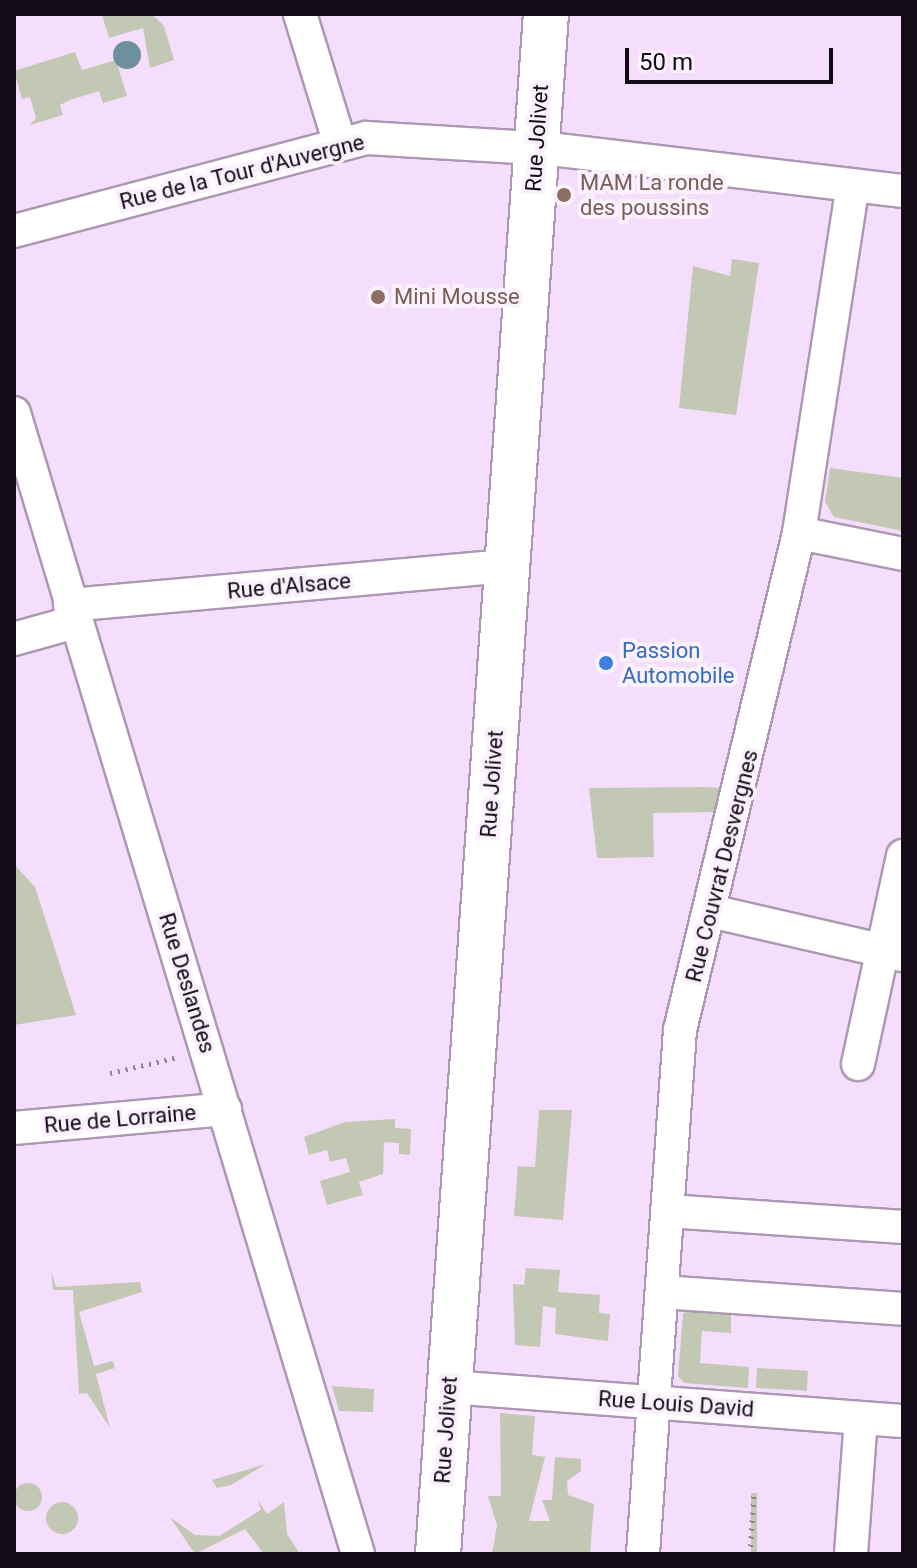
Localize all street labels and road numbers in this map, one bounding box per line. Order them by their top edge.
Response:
street label: Rue Jolivet [520,83,554,193]
street label: Rue de la Tour d'Auvergne [117,129,367,215]
street label: Rue d'Alsace [226,567,352,605]
street label: Rue Jolivet [475,729,509,839]
street label: Rue Couvrat Desvergnes [680,747,764,985]
street label: Rue Deslandes [153,910,221,1056]
street label: Rue de Lorraine [43,1099,197,1139]
street label: Rue Jolivet [429,1375,463,1485]
street label: Rue Louis David [597,1385,755,1423]

